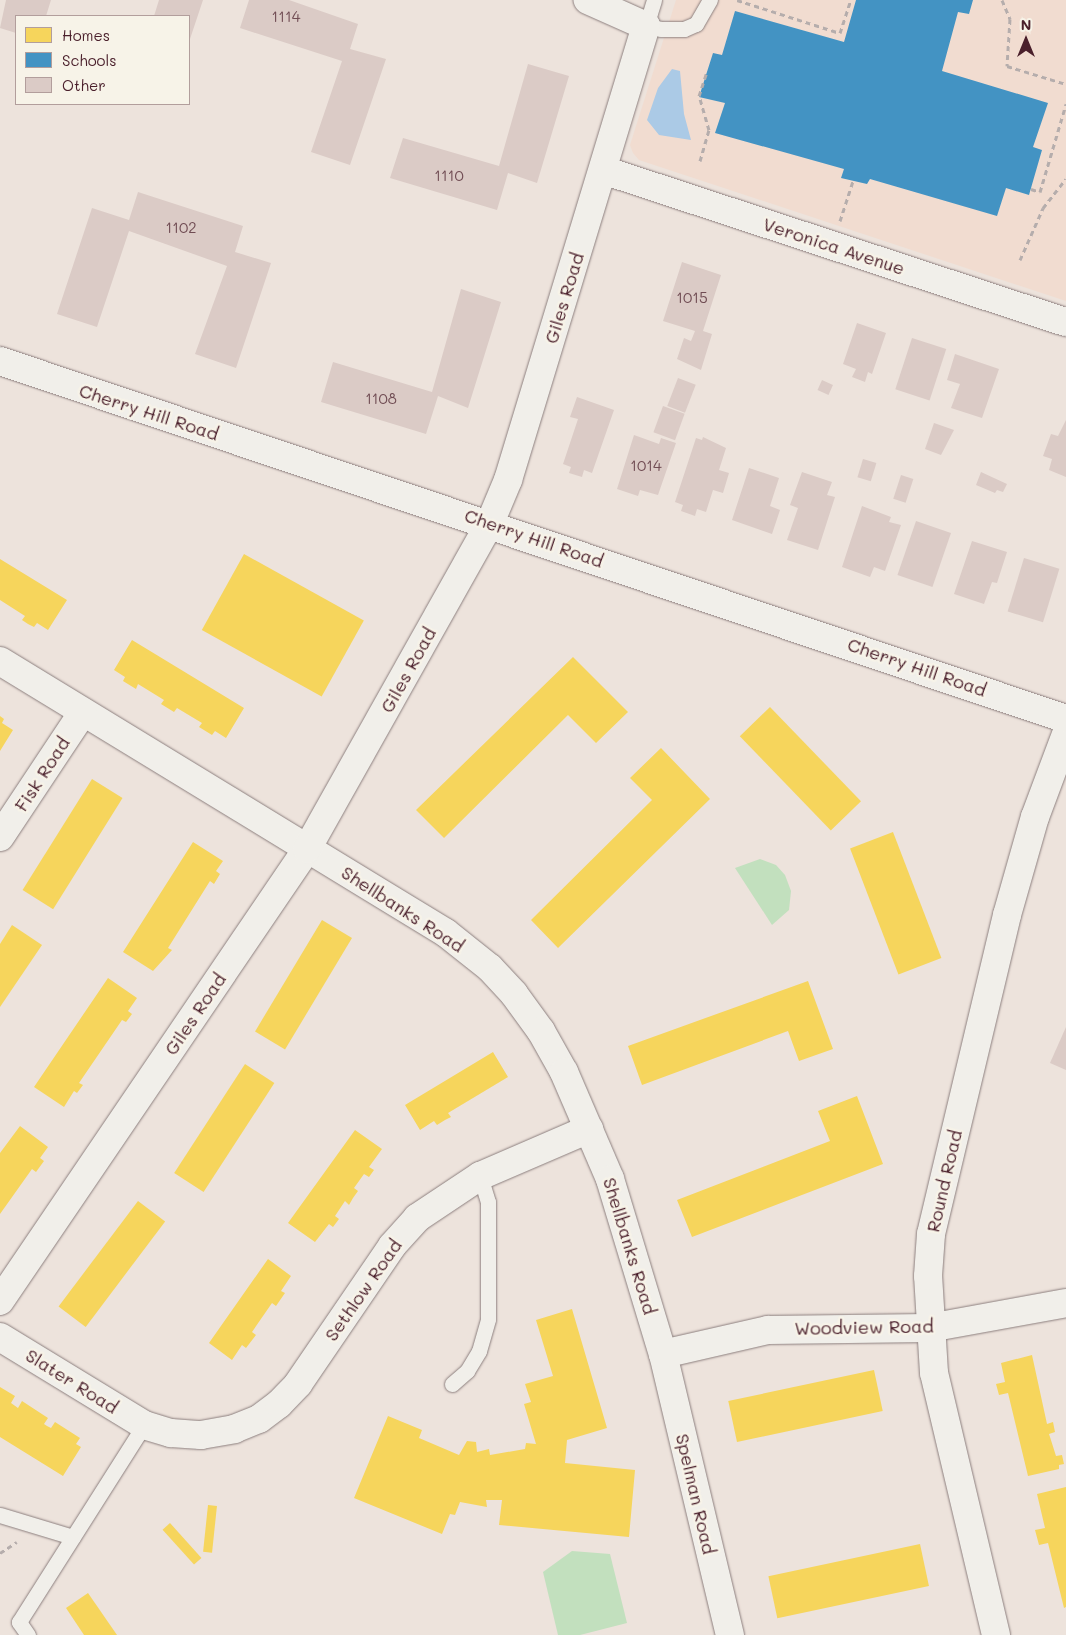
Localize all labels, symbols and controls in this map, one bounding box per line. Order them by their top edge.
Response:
house number: 1114 [272,8,300,26]
legend [15,15,190,105]
north arrow [1001,15,1051,65]
text: N [1021,15,1031,34]
text: Homes [62,25,110,45]
text: Schools [62,50,117,70]
text: Other [62,75,106,95]
house number: 1110 [434,167,464,185]
street label: Veronica Avenue [760,213,908,279]
house number: 1102 [165,219,197,237]
street label: Giles Road [540,250,588,346]
house number: 1015 [676,289,708,307]
street label: Cherry Hill Road [77,379,221,445]
house number: 1108 [365,390,397,408]
house number: 1014 [630,457,662,475]
street label: Cherry Hill Road [462,504,606,572]
street label: Giles Road [376,624,440,716]
street label: Cherry Hill Road [845,633,989,701]
street label: Fisk Road [10,733,74,815]
street label: Shellbanks Road [338,861,468,957]
street label: Giles Road [160,969,230,1059]
street label: Round Road [922,1128,966,1234]
street label: Shellbanks Road [599,1175,661,1317]
street label: Sethlow Road [320,1235,406,1345]
street label: Woodview Road [794,1315,934,1339]
street label: Slater Road [22,1344,122,1418]
street label: Spelman Road [672,1432,720,1556]

